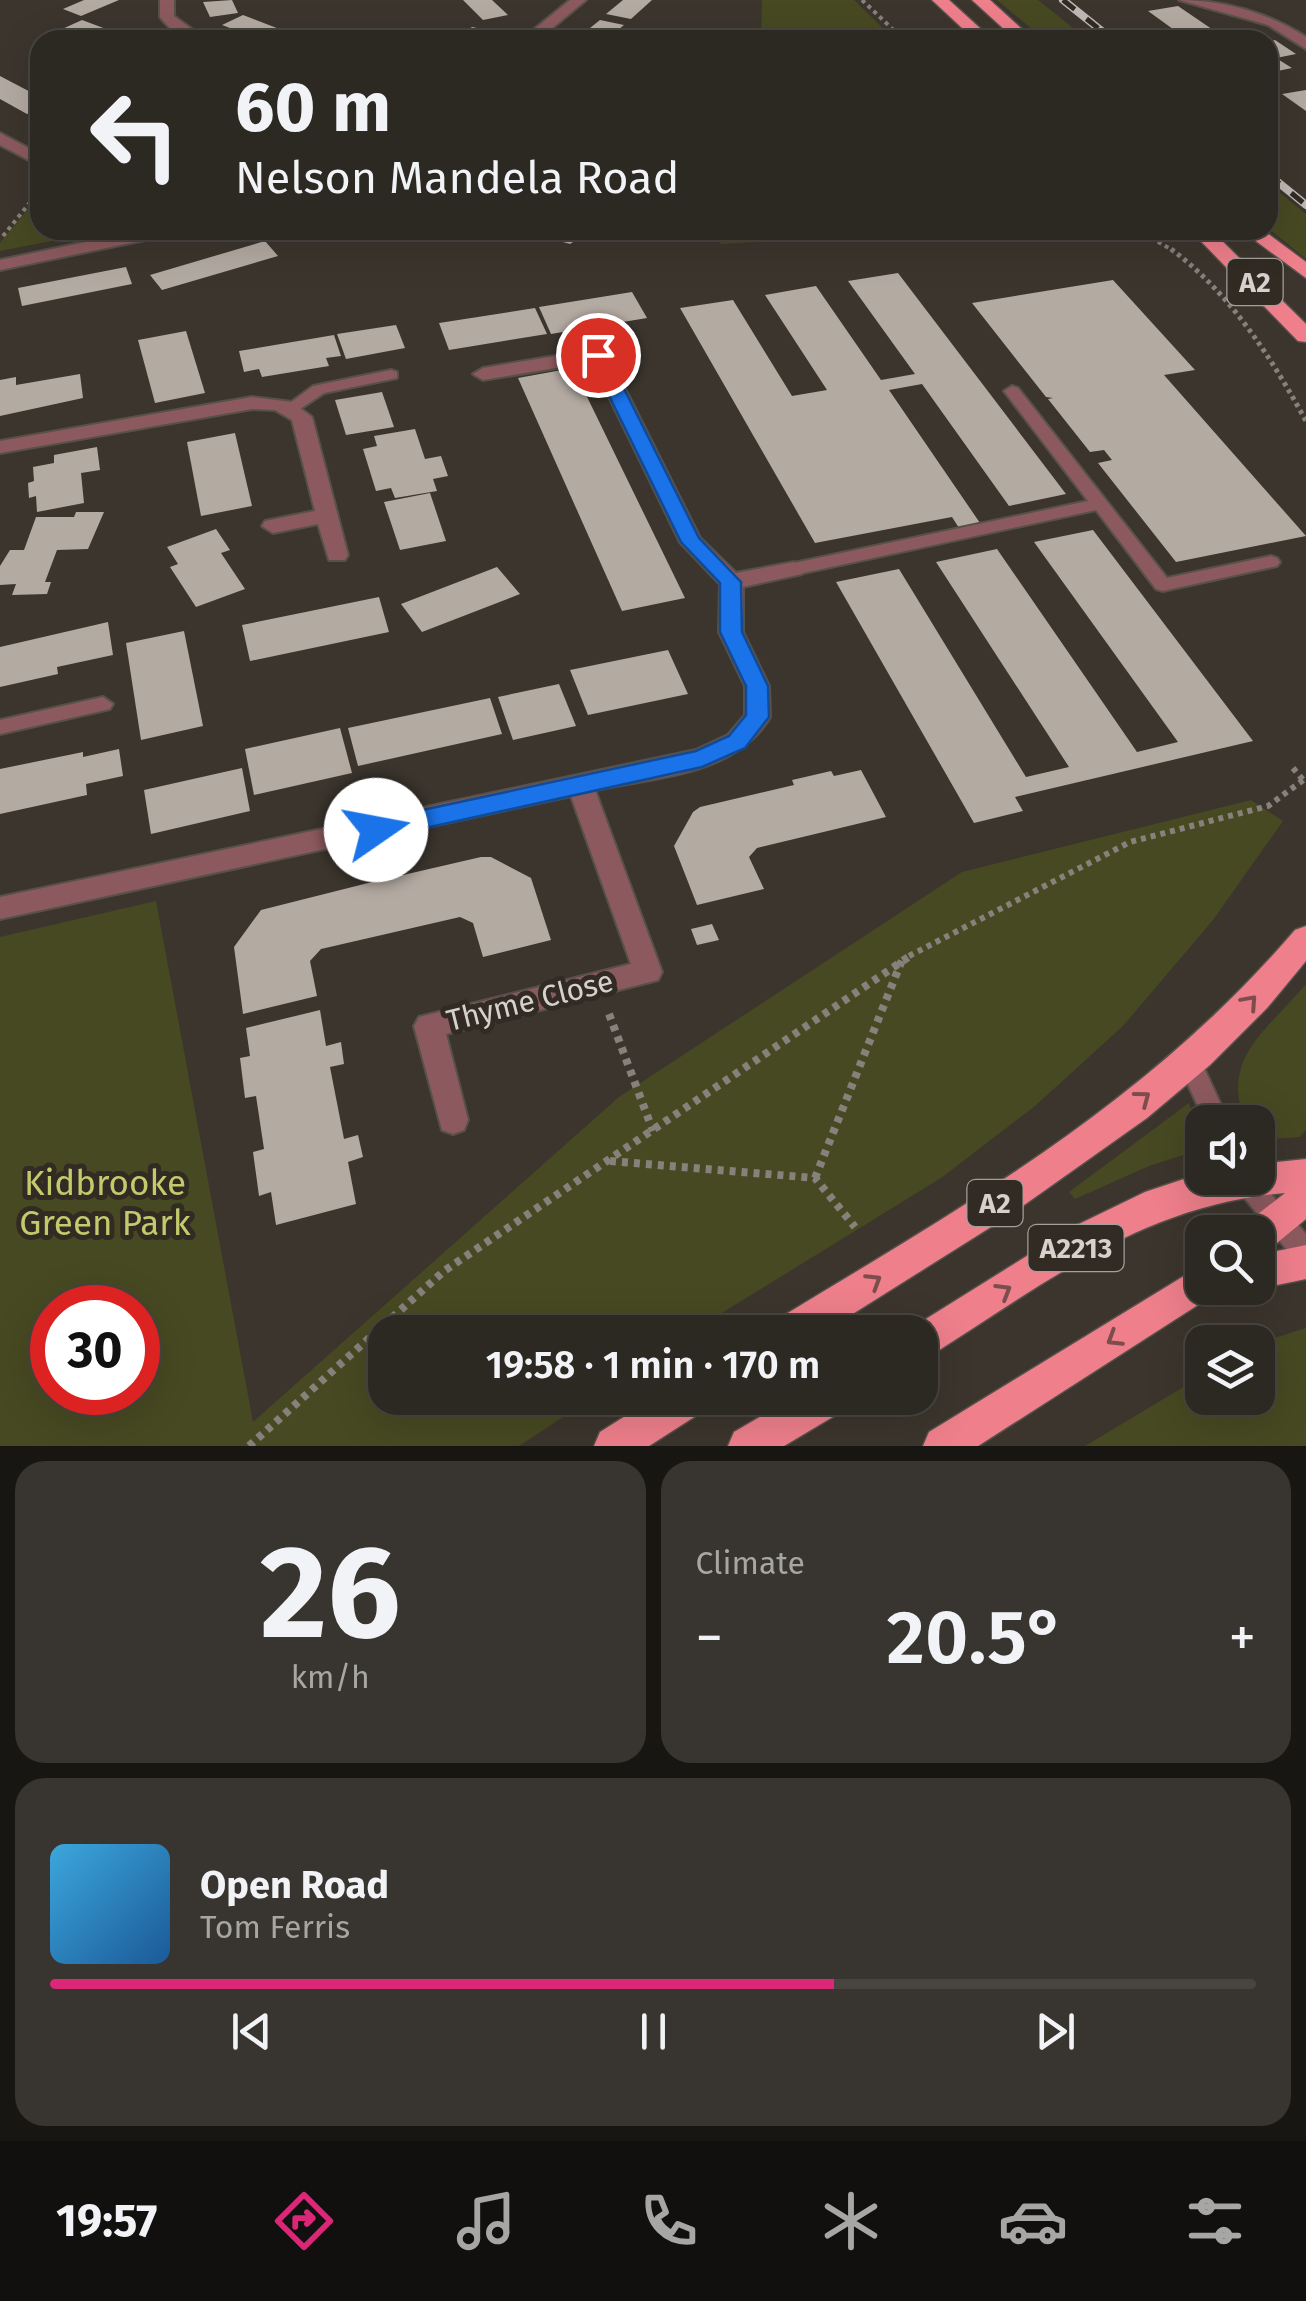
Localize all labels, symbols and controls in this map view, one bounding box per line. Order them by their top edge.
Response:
text: 60 m [235,66,391,150]
icon: left [70,70,200,200]
text: Nelson Mandela Road [235,151,679,205]
road number: A2 [1228,259,1282,305]
pin [556,313,641,398]
icon: arrive [571,328,626,383]
position arrow [324,778,428,882]
street label: Thyme Close [443,963,617,1039]
one-way arrow [1238,995,1256,1014]
one-way arrow [1132,1093,1150,1110]
map controls [1185,1105,1275,1415]
button: sound [1185,1105,1275,1195]
park label: Kidbrooke Green Park [19,1162,191,1244]
road number: A2 [968,1180,1022,1226]
button: search [1185,1215,1275,1305]
road number: A2213 [1028,1225,1124,1271]
one-way arrow [863,1274,881,1293]
one-way arrow [993,1284,1011,1303]
speed limit sign: 30 [30,1285,160,1415]
button: layers [1185,1325,1275,1415]
one-way arrow [1107,1326,1125,1345]
text: 19:58 · 1 min · 170 m [486,1342,820,1388]
text: 26 [260,1515,401,1671]
text: Climate [696,1544,805,1582]
text: 20.5° [887,1593,1065,1683]
text: − [696,1605,723,1671]
text: + [1229,1605,1256,1671]
text: km/h [291,1658,370,1696]
text: Open Road [200,1862,389,1908]
text: Tom Ferris [200,1908,350,1946]
icon: previous [224,2004,279,2059]
icon: pause [626,2004,681,2059]
icon: next [1028,2004,1083,2059]
icon: directions [269,2186,339,2256]
icon: music [451,2186,521,2256]
icon: phone [634,2186,704,2256]
icon: climate [816,2186,886,2256]
icon: car [998,2186,1068,2256]
icon: filters [1180,2186,1250,2256]
text: 19:57 [56,2194,157,2248]

